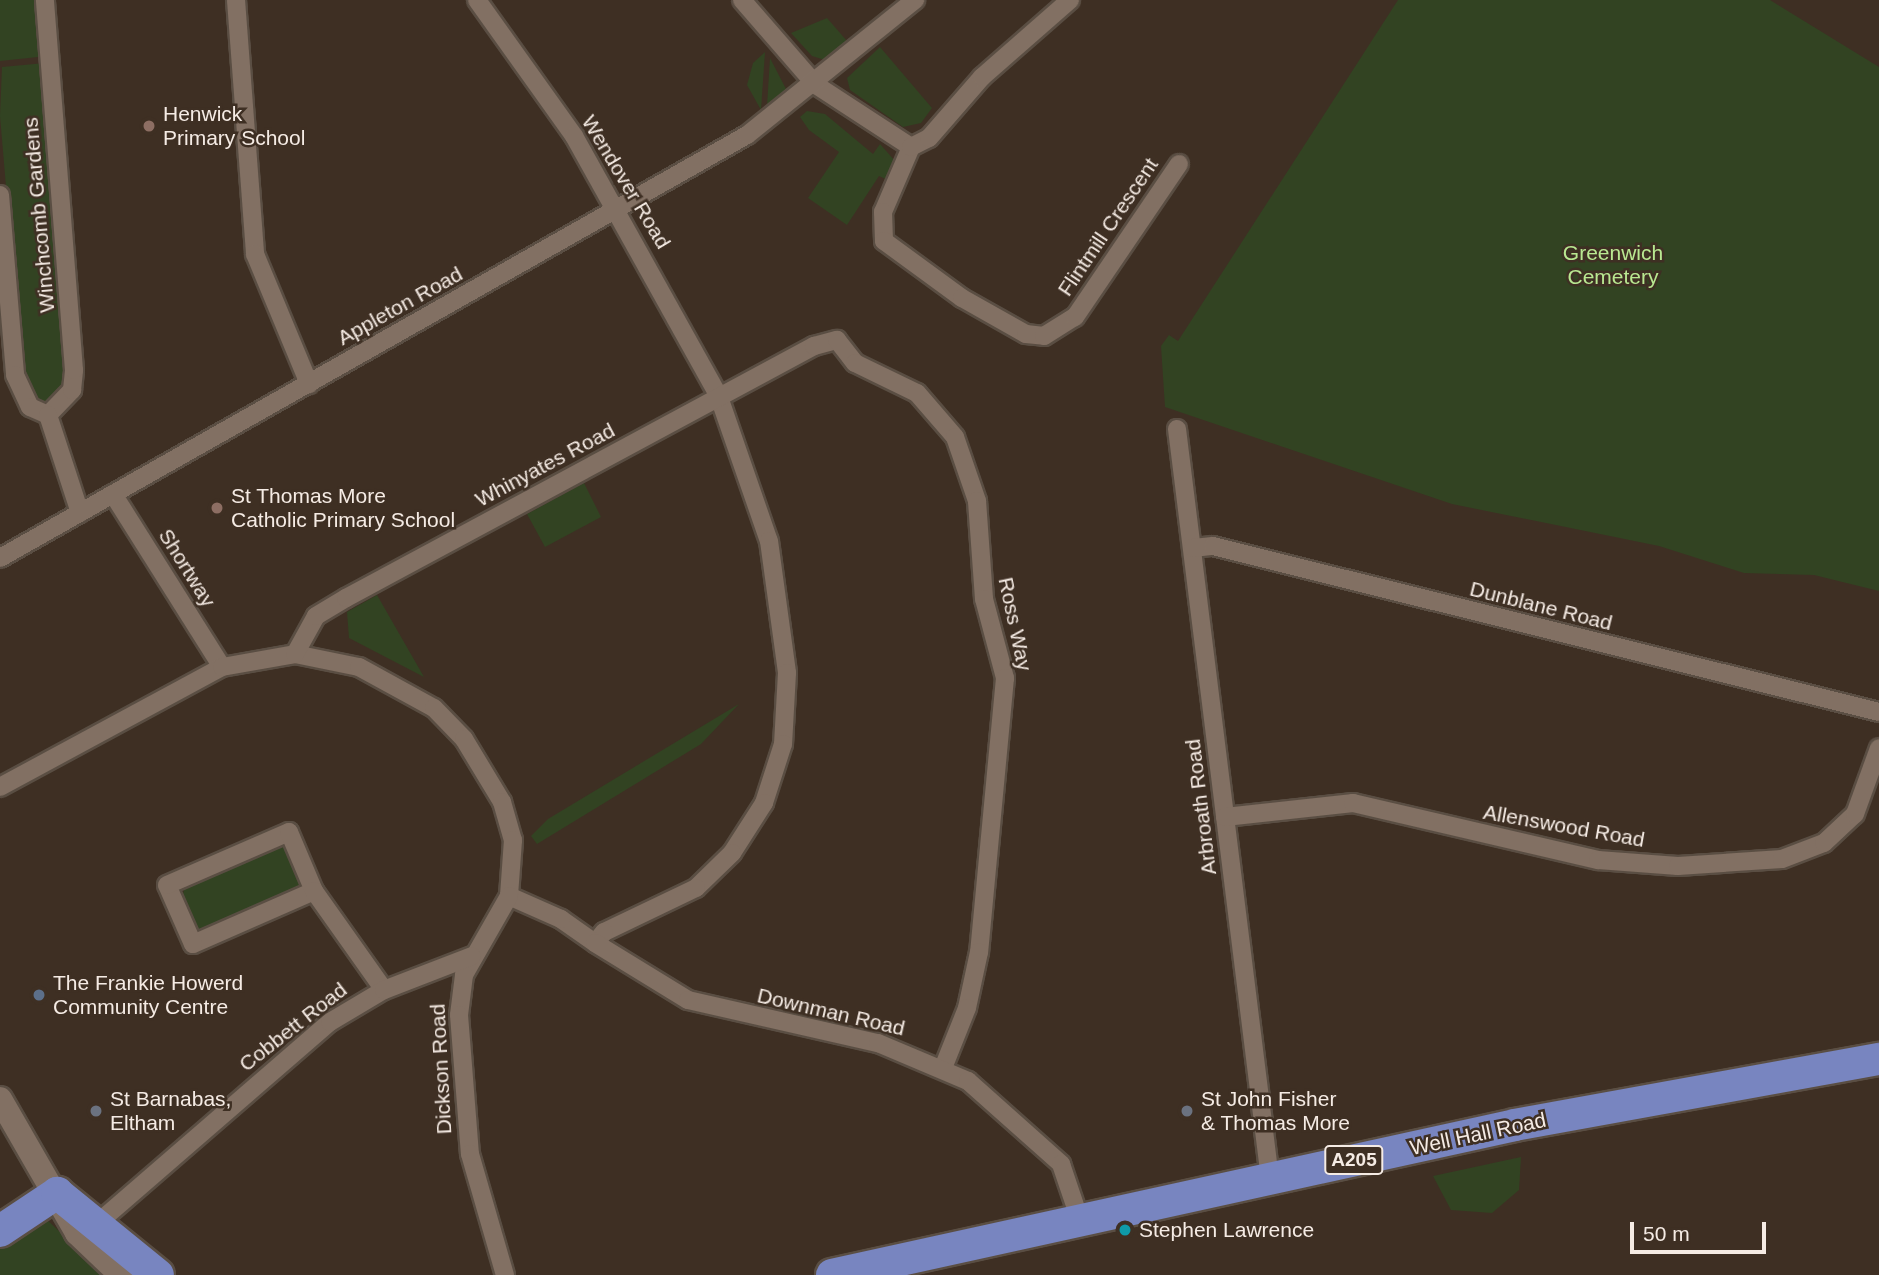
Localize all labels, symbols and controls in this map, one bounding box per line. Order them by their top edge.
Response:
place label: Henwick Primary School [163,101,305,151]
street label: Wendover Road [576,111,676,253]
street label: Winchcomb Gardens [18,116,60,314]
marker: Henwick Primary School [141,118,157,134]
street label: Flintmill Crescent [1053,153,1163,301]
park label: Greenwich Cemetery [1563,240,1663,290]
street label: Appleton Road [333,261,467,351]
street label: Whinyates Road [471,418,619,512]
place label: St Thomas More Catholic Primary School [231,483,455,533]
marker: St Thomas More Catholic Primary School [209,500,225,516]
street label: Shortway [153,524,221,612]
street label: Ross Way [993,575,1037,673]
street label: Dunblane Road [1467,576,1615,636]
street label: Arbroath Road [1180,738,1222,876]
street label: Allenswood Road [1481,799,1647,853]
place label: The Frankie Howerd Community Centre [53,970,243,1020]
street label: Cobbett Road [234,977,352,1077]
street label: Downman Road [755,983,907,1041]
marker: The Frankie Howerd Community Centre [31,987,47,1003]
street label: Dickson Road [425,1003,457,1135]
place label: St Barnabas, Eltham [110,1086,231,1136]
place label: St John Fisher & Thomas More [1201,1086,1350,1136]
marker: St Barnabas, Eltham [88,1103,104,1119]
marker: St John Fisher & Thomas More [1179,1103,1195,1119]
street label: Well Hall Road [1408,1107,1548,1161]
road number: A205 [1324,1144,1384,1176]
scale bar [1634,1208,1770,1252]
place label: Stephen Lawrence [1139,1217,1314,1243]
marker: Stephen Lawrence [1117,1222,1133,1238]
text: 50 m [1643,1222,1690,1245]

